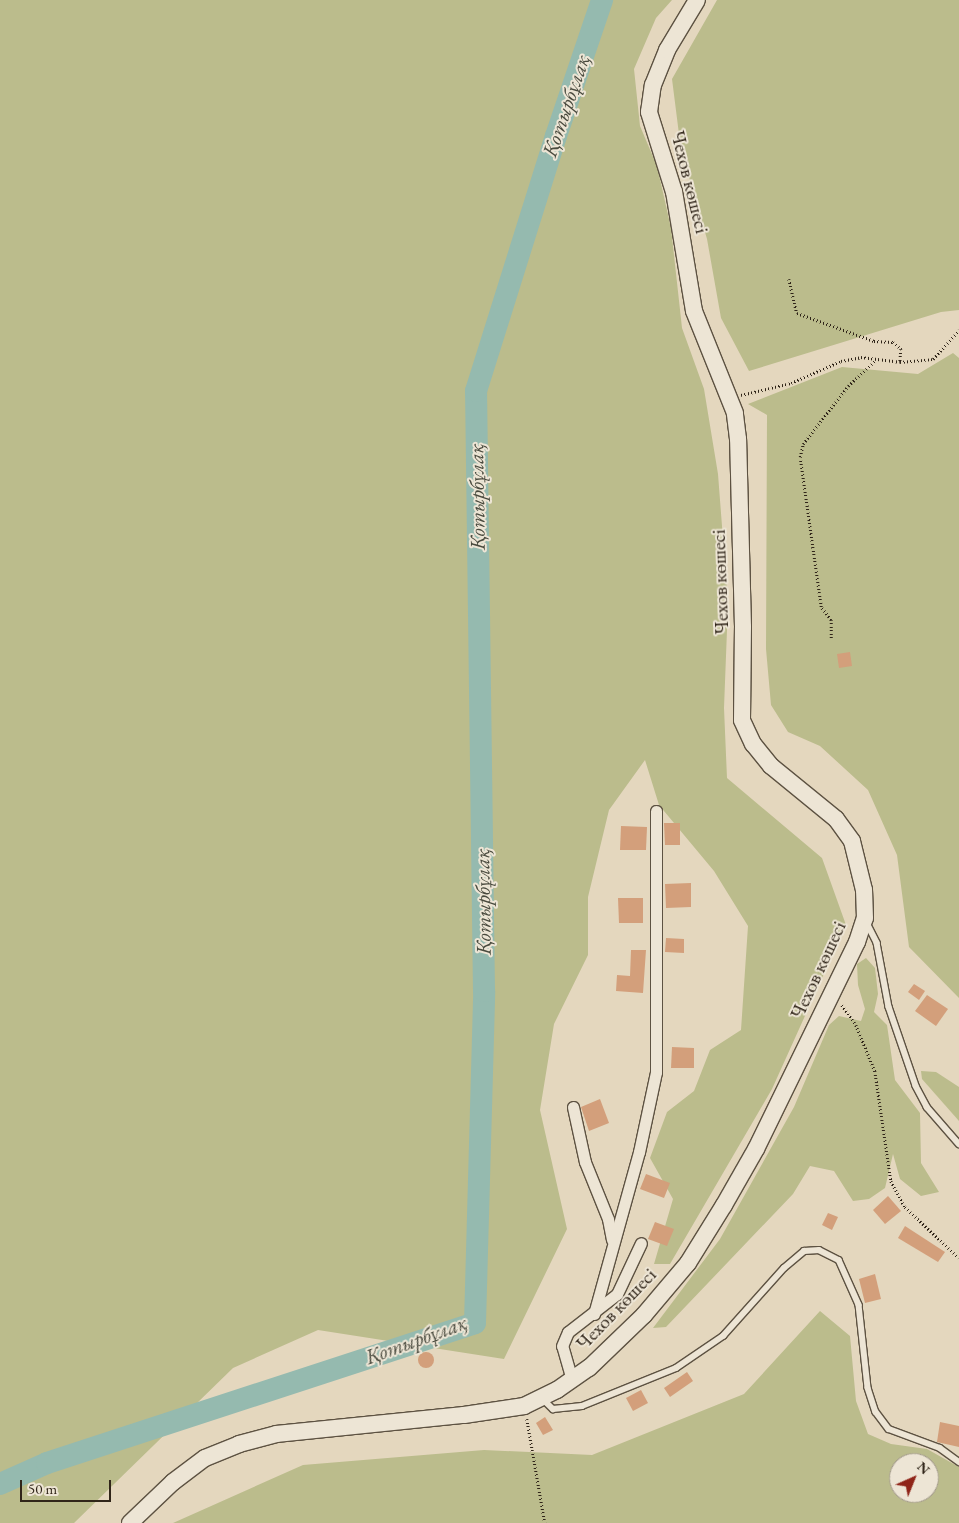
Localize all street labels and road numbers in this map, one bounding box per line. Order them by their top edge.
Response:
street label: Чехов көшесі [666,128,714,236]
street label: Чехов көшесі [706,529,734,635]
street label: Чехов көшесі [785,917,851,1023]
street label: Чехов көшесі [571,1263,661,1355]

